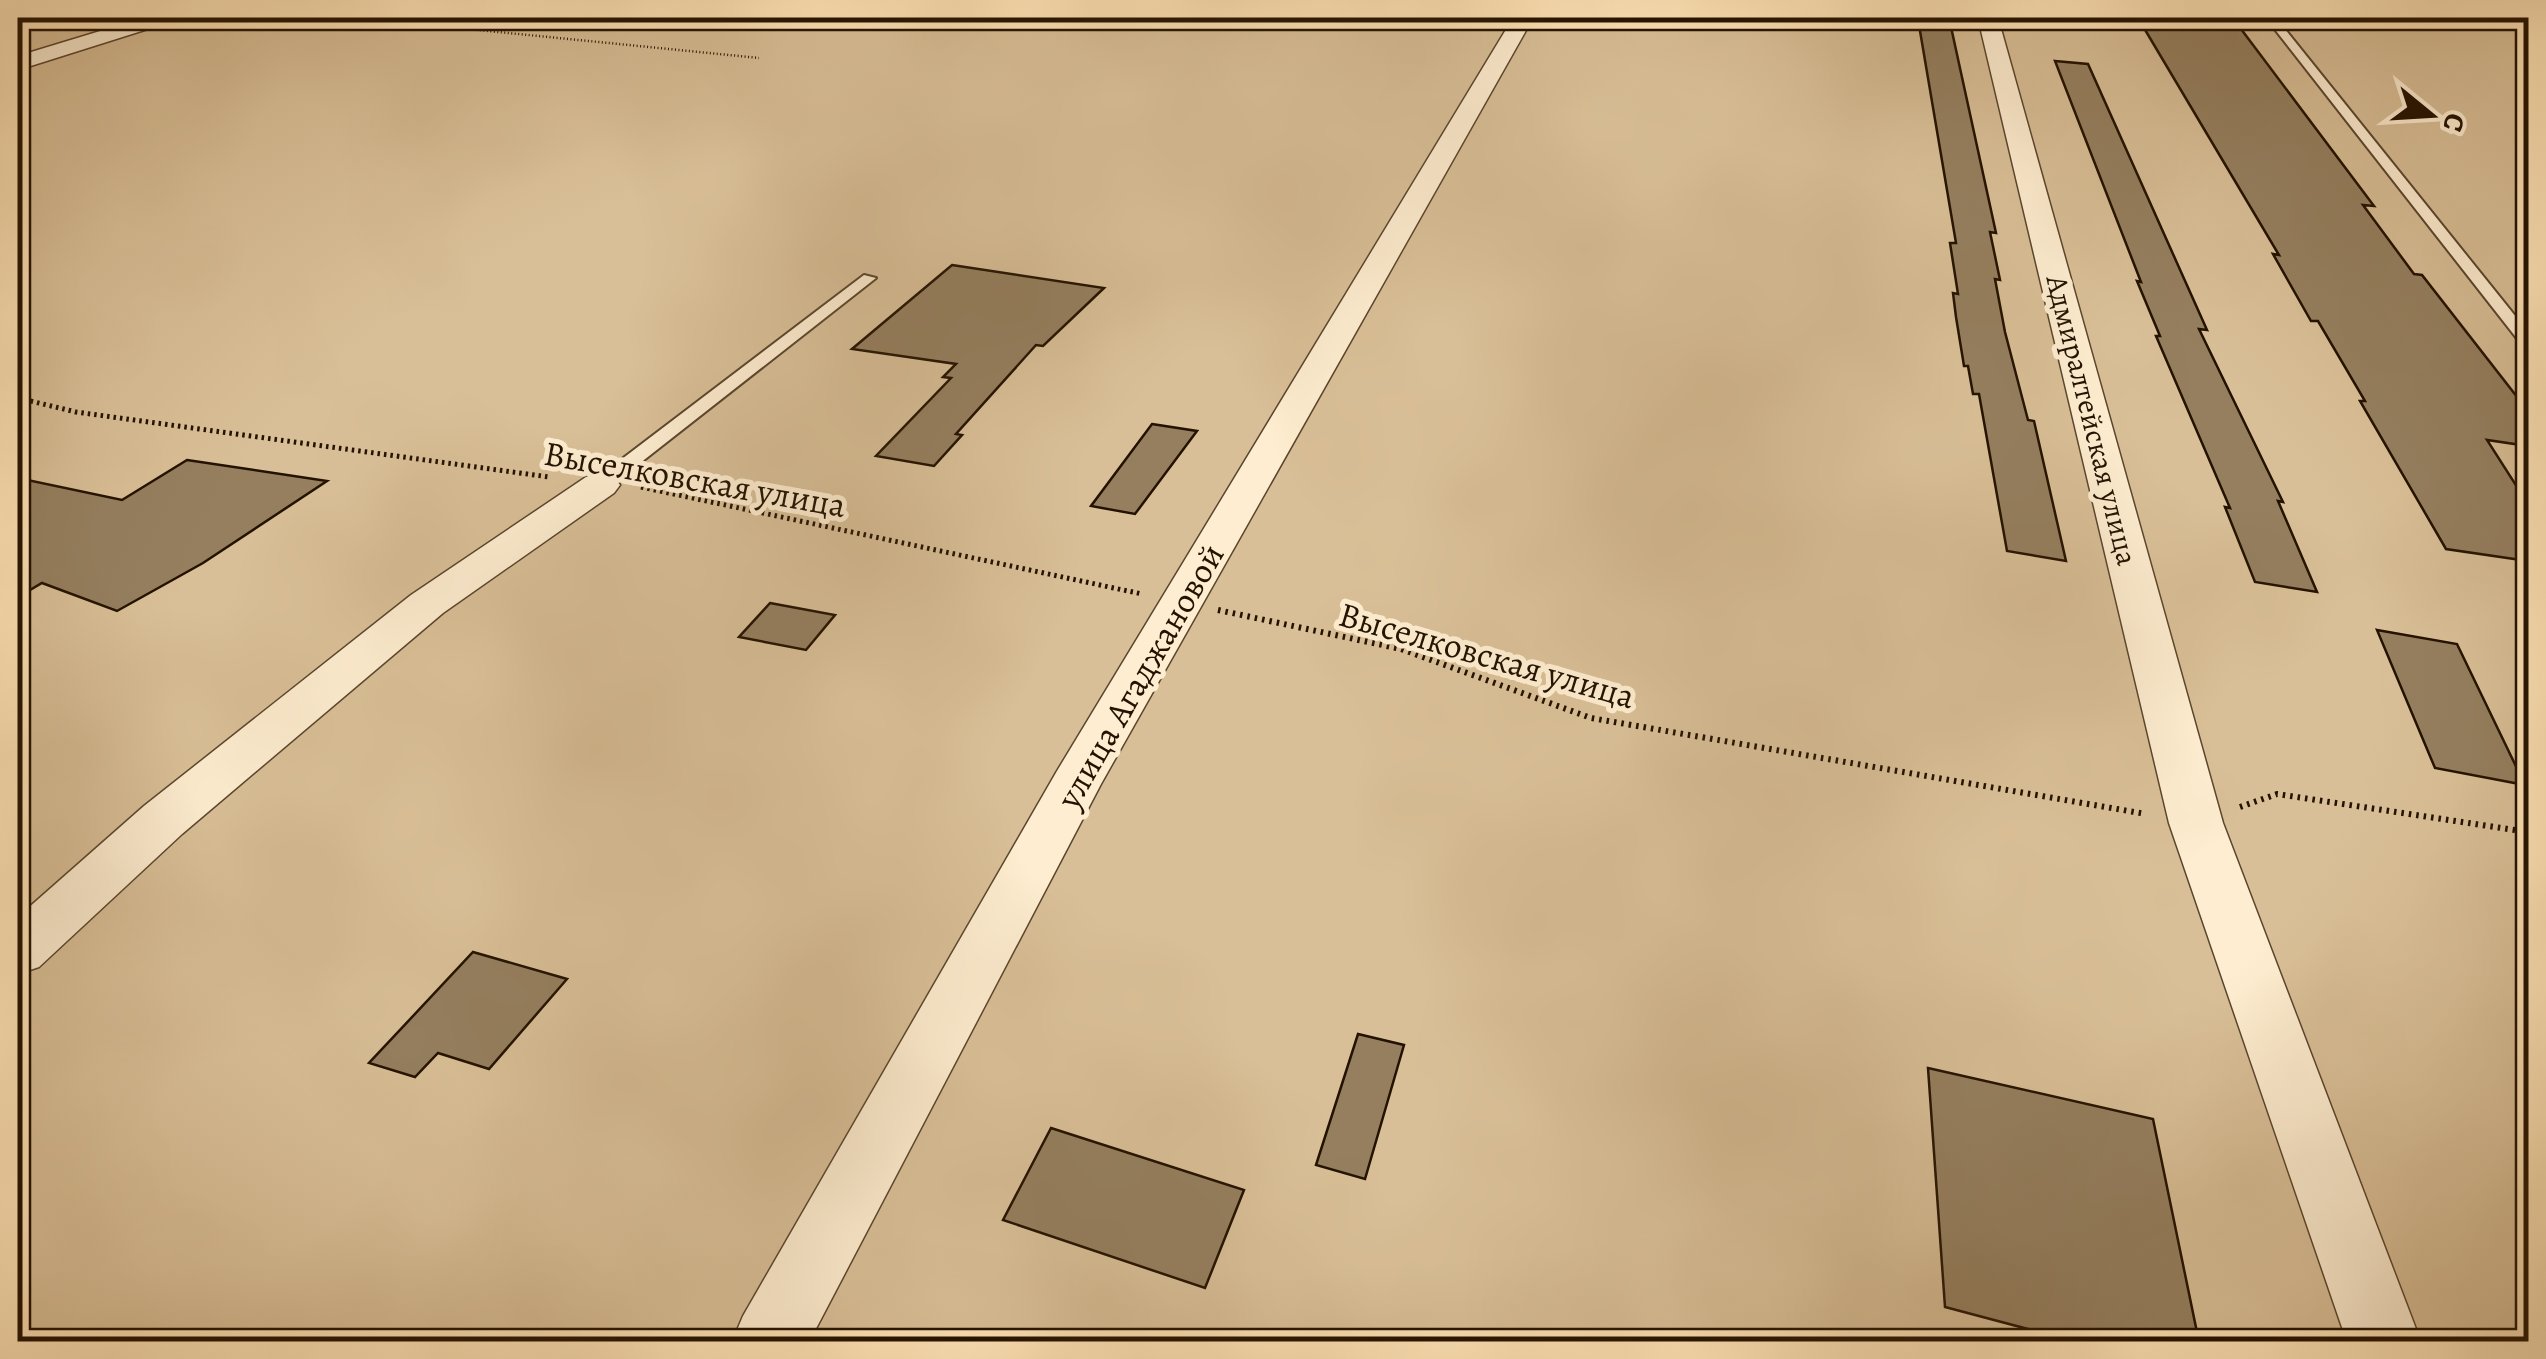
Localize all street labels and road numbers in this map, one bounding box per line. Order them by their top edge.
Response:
street label: Адмиралтейская улица [2036,270,2147,569]
street label: Выселковская улица [540,429,850,529]
street label: улица Агаджановой [1044,535,1235,818]
street label: Выселковская улица [1333,590,1641,720]

